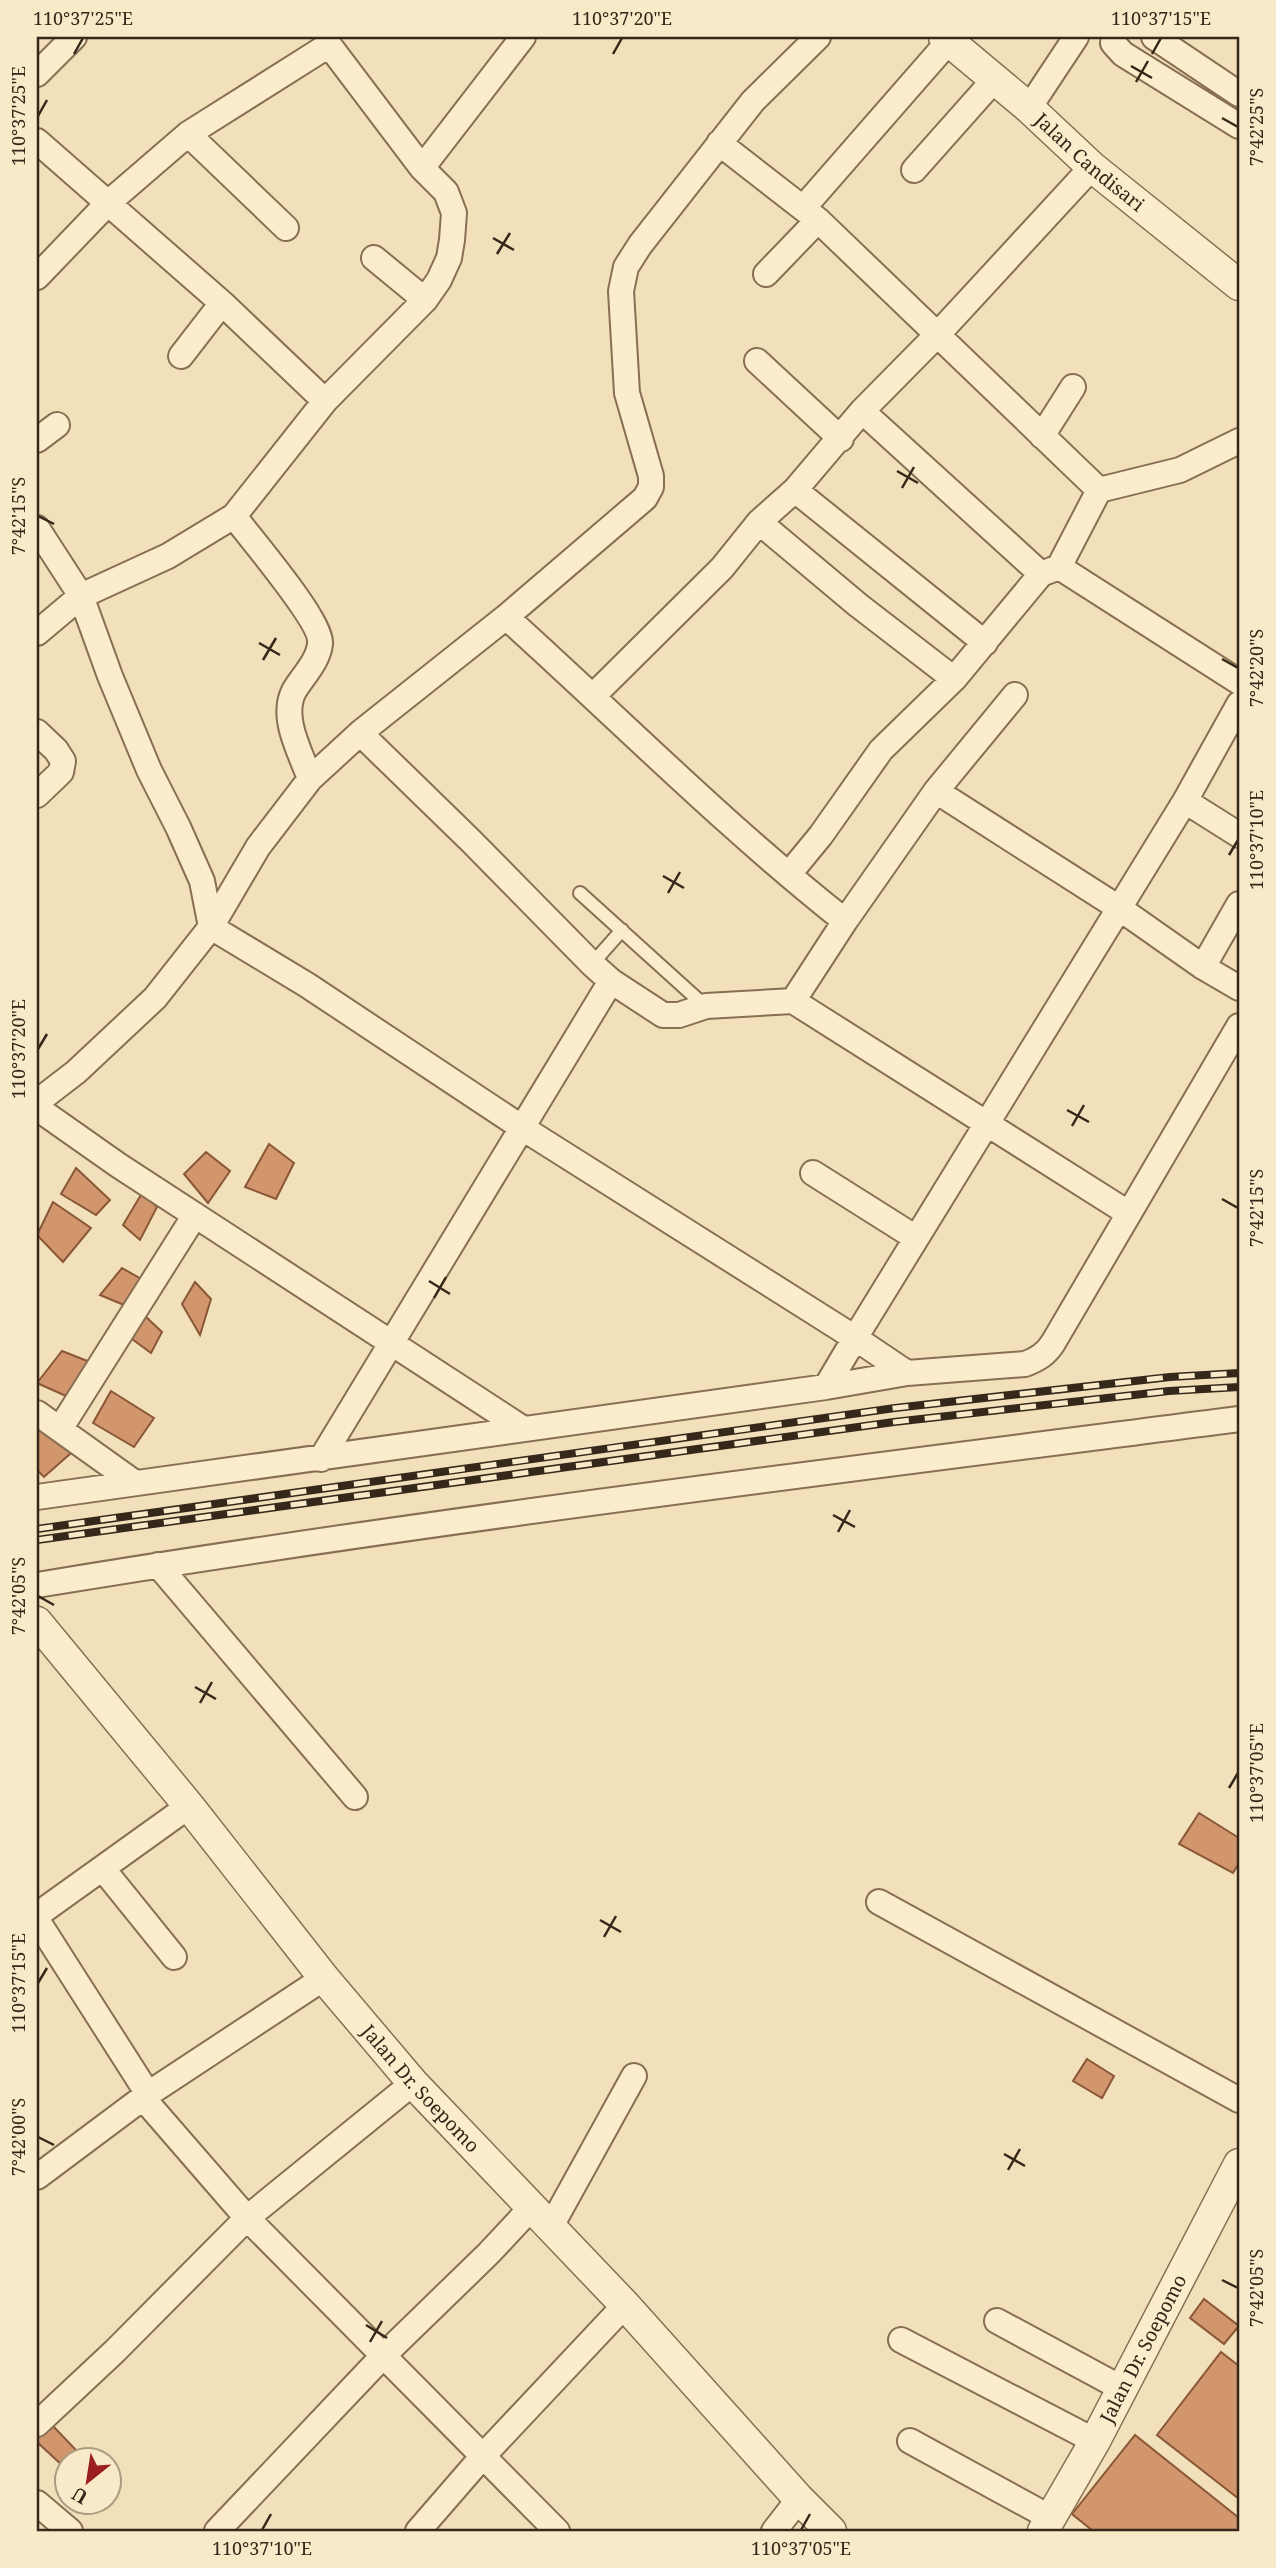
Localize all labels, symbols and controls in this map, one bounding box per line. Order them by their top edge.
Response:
text: 110°37'25"E [33,6,133,30]
text: 110°37'20"E [572,6,672,30]
text: 110°37'15"E [1111,6,1211,30]
text: 110°37'25"E [6,66,30,166]
text: 7°42'25"S [1244,88,1268,166]
street label: Jalan Candisari [1028,106,1150,217]
text: 7°42'15"S [6,477,30,555]
text: 7°42'20"S [1244,629,1268,707]
text: 110°37'10"E [1244,790,1268,890]
text: 110°37'20"E [6,999,30,1099]
text: 7°42'15"S [1244,1169,1268,1247]
text: 7°42'05"S [6,1557,30,1635]
text: 110°37'05"E [1244,1723,1268,1823]
text: 110°37'15"E [6,1933,30,2033]
street label: Jalan Dr. Soepomo [355,2018,485,2158]
text: 7°42'00"S [6,2098,30,2176]
text: 7°42'05"S [1244,2249,1268,2327]
street label: Jalan Dr. Soepomo [1093,2270,1192,2428]
north arrow [52,2446,122,2516]
text: U [67,2481,92,2511]
text: 110°37'10"E [212,2536,312,2560]
text: 110°37'05"E [751,2536,851,2560]

